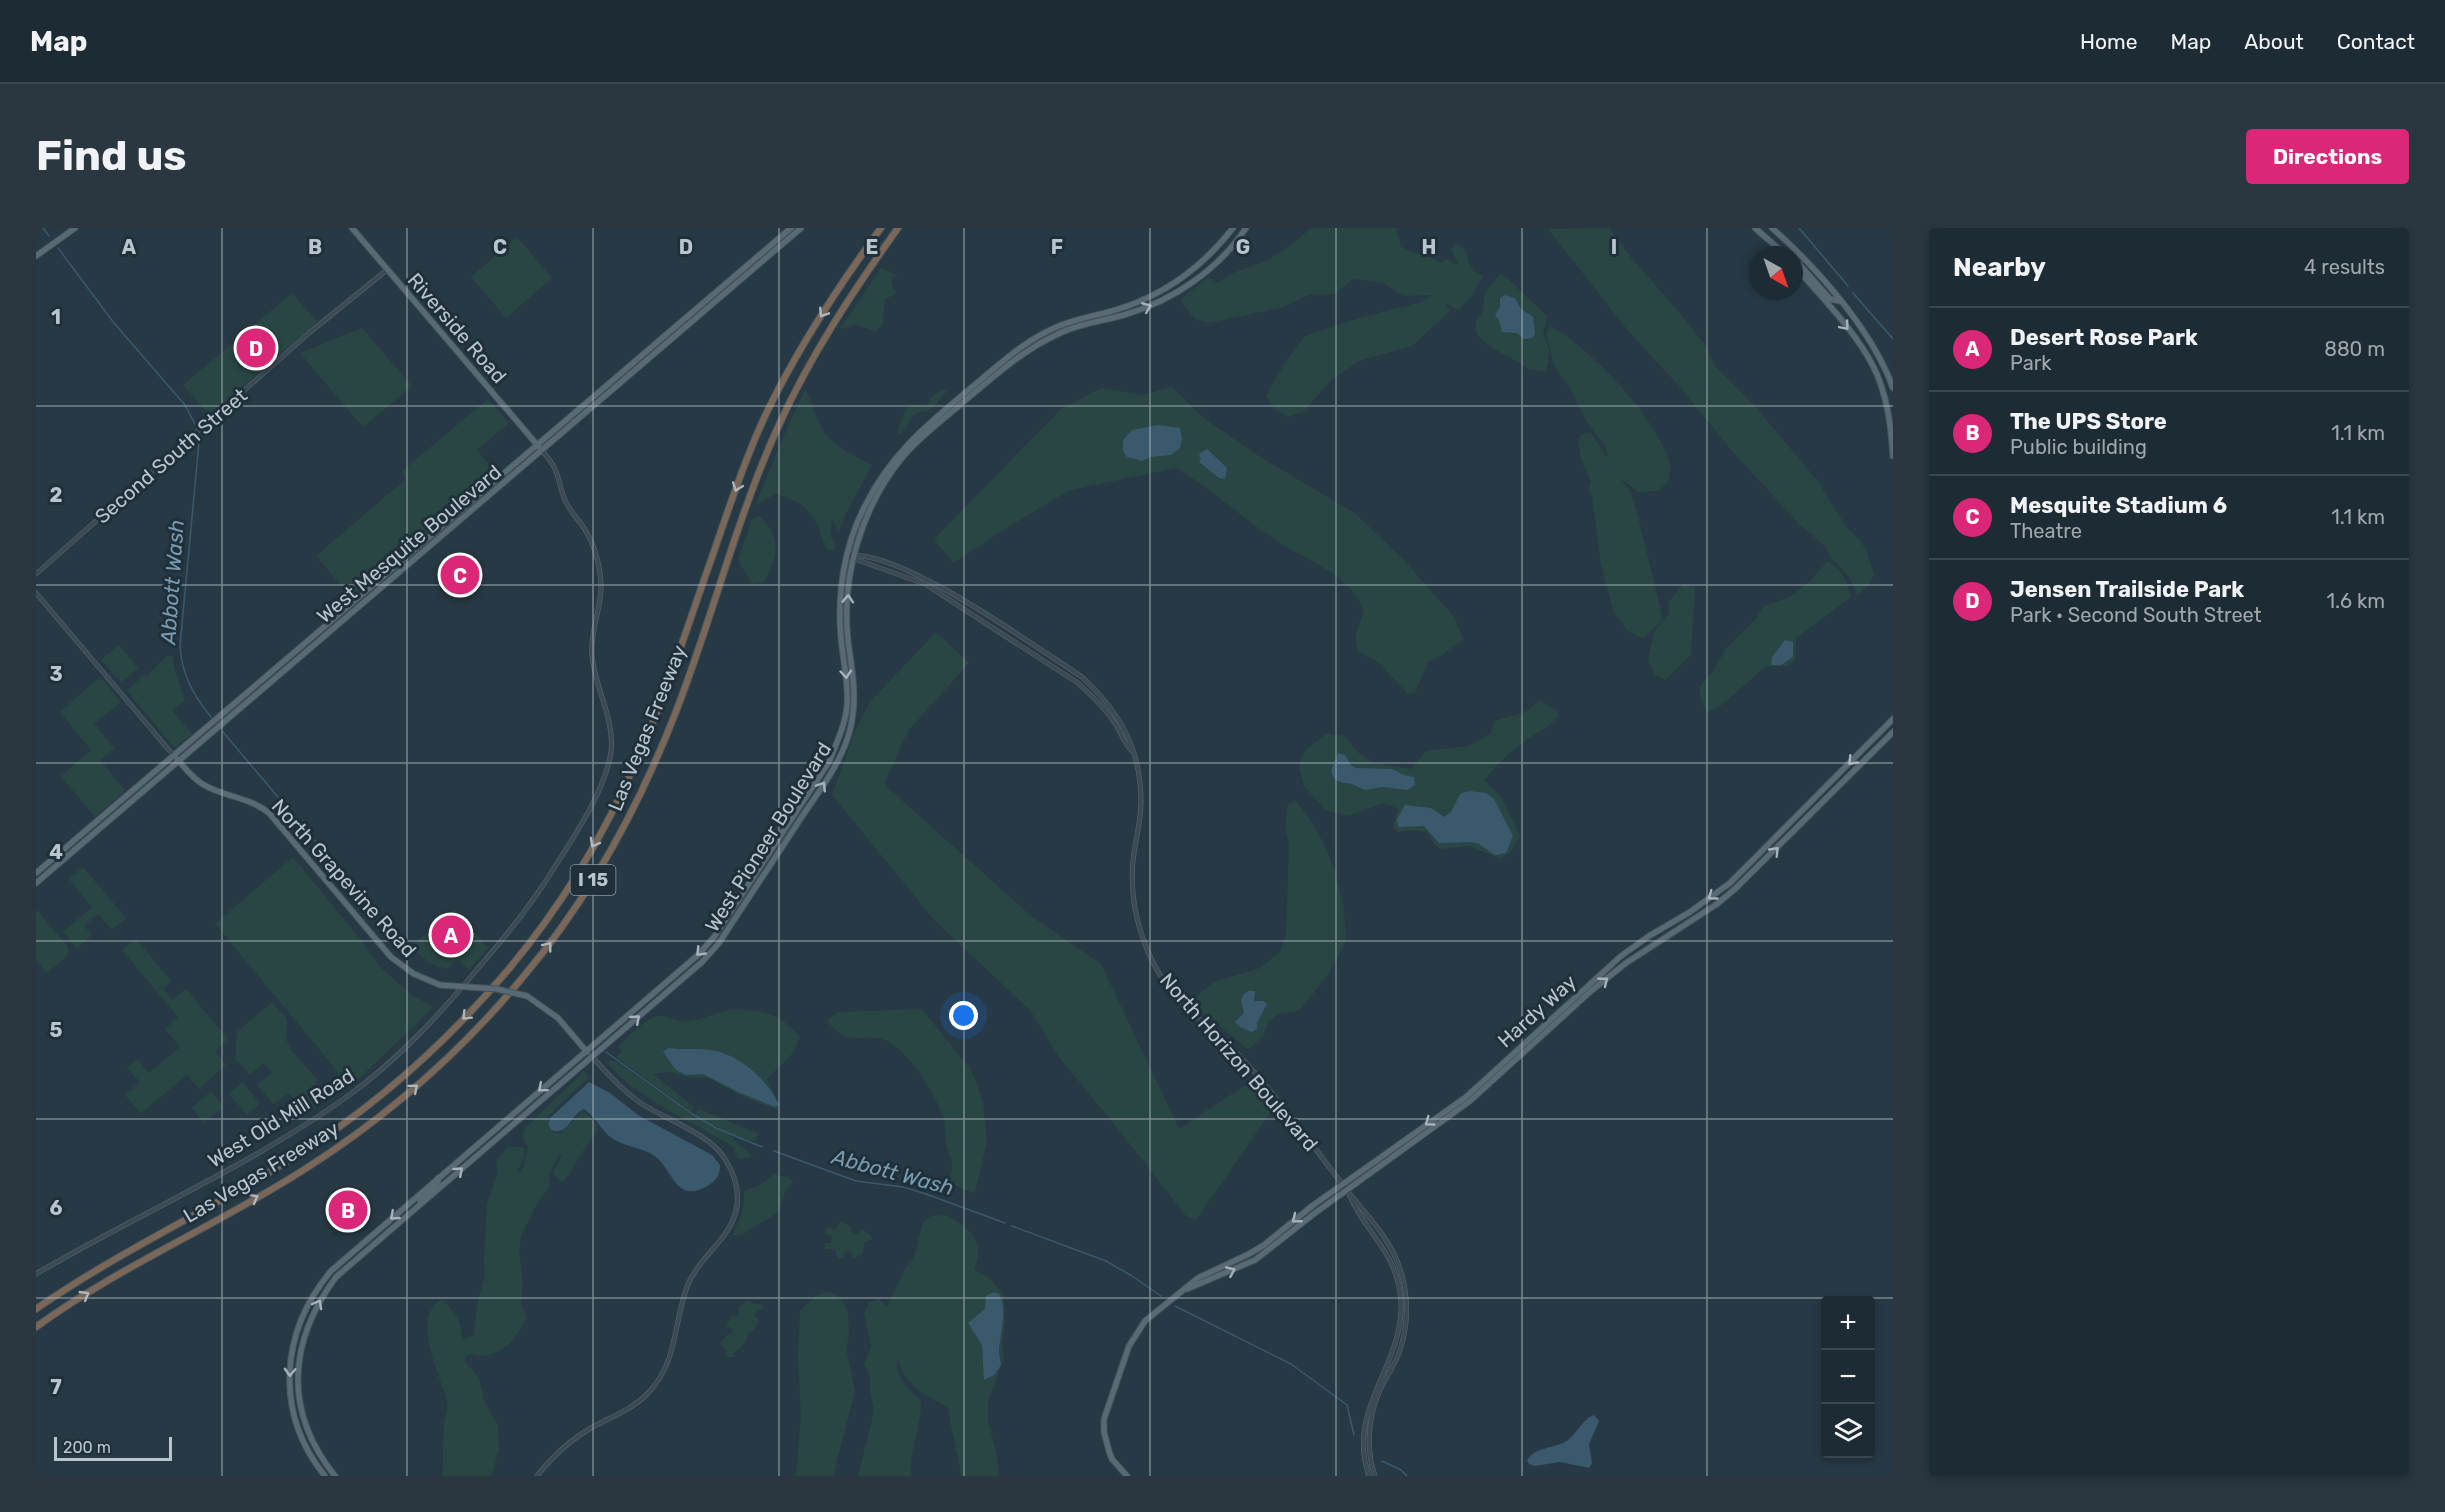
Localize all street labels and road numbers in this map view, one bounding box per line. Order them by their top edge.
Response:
street label: Riverside Road [403,268,511,388]
street label: Second South Street [90,383,252,529]
street label: West Mesquite Boulevard [312,460,506,628]
street label: Las Vegas Freeway [603,642,691,814]
street label: West Pioneer Boulevard [700,738,836,936]
street label: North Grapevine Road [267,794,421,962]
road number: I 15 [570,865,616,895]
street label: North Horizon Boulevard [1155,968,1323,1156]
street label: Hardy Way [1493,970,1581,1052]
street label: West Old Mill Road [204,1063,358,1173]
street label: Las Vegas Freeway [179,1116,343,1228]

